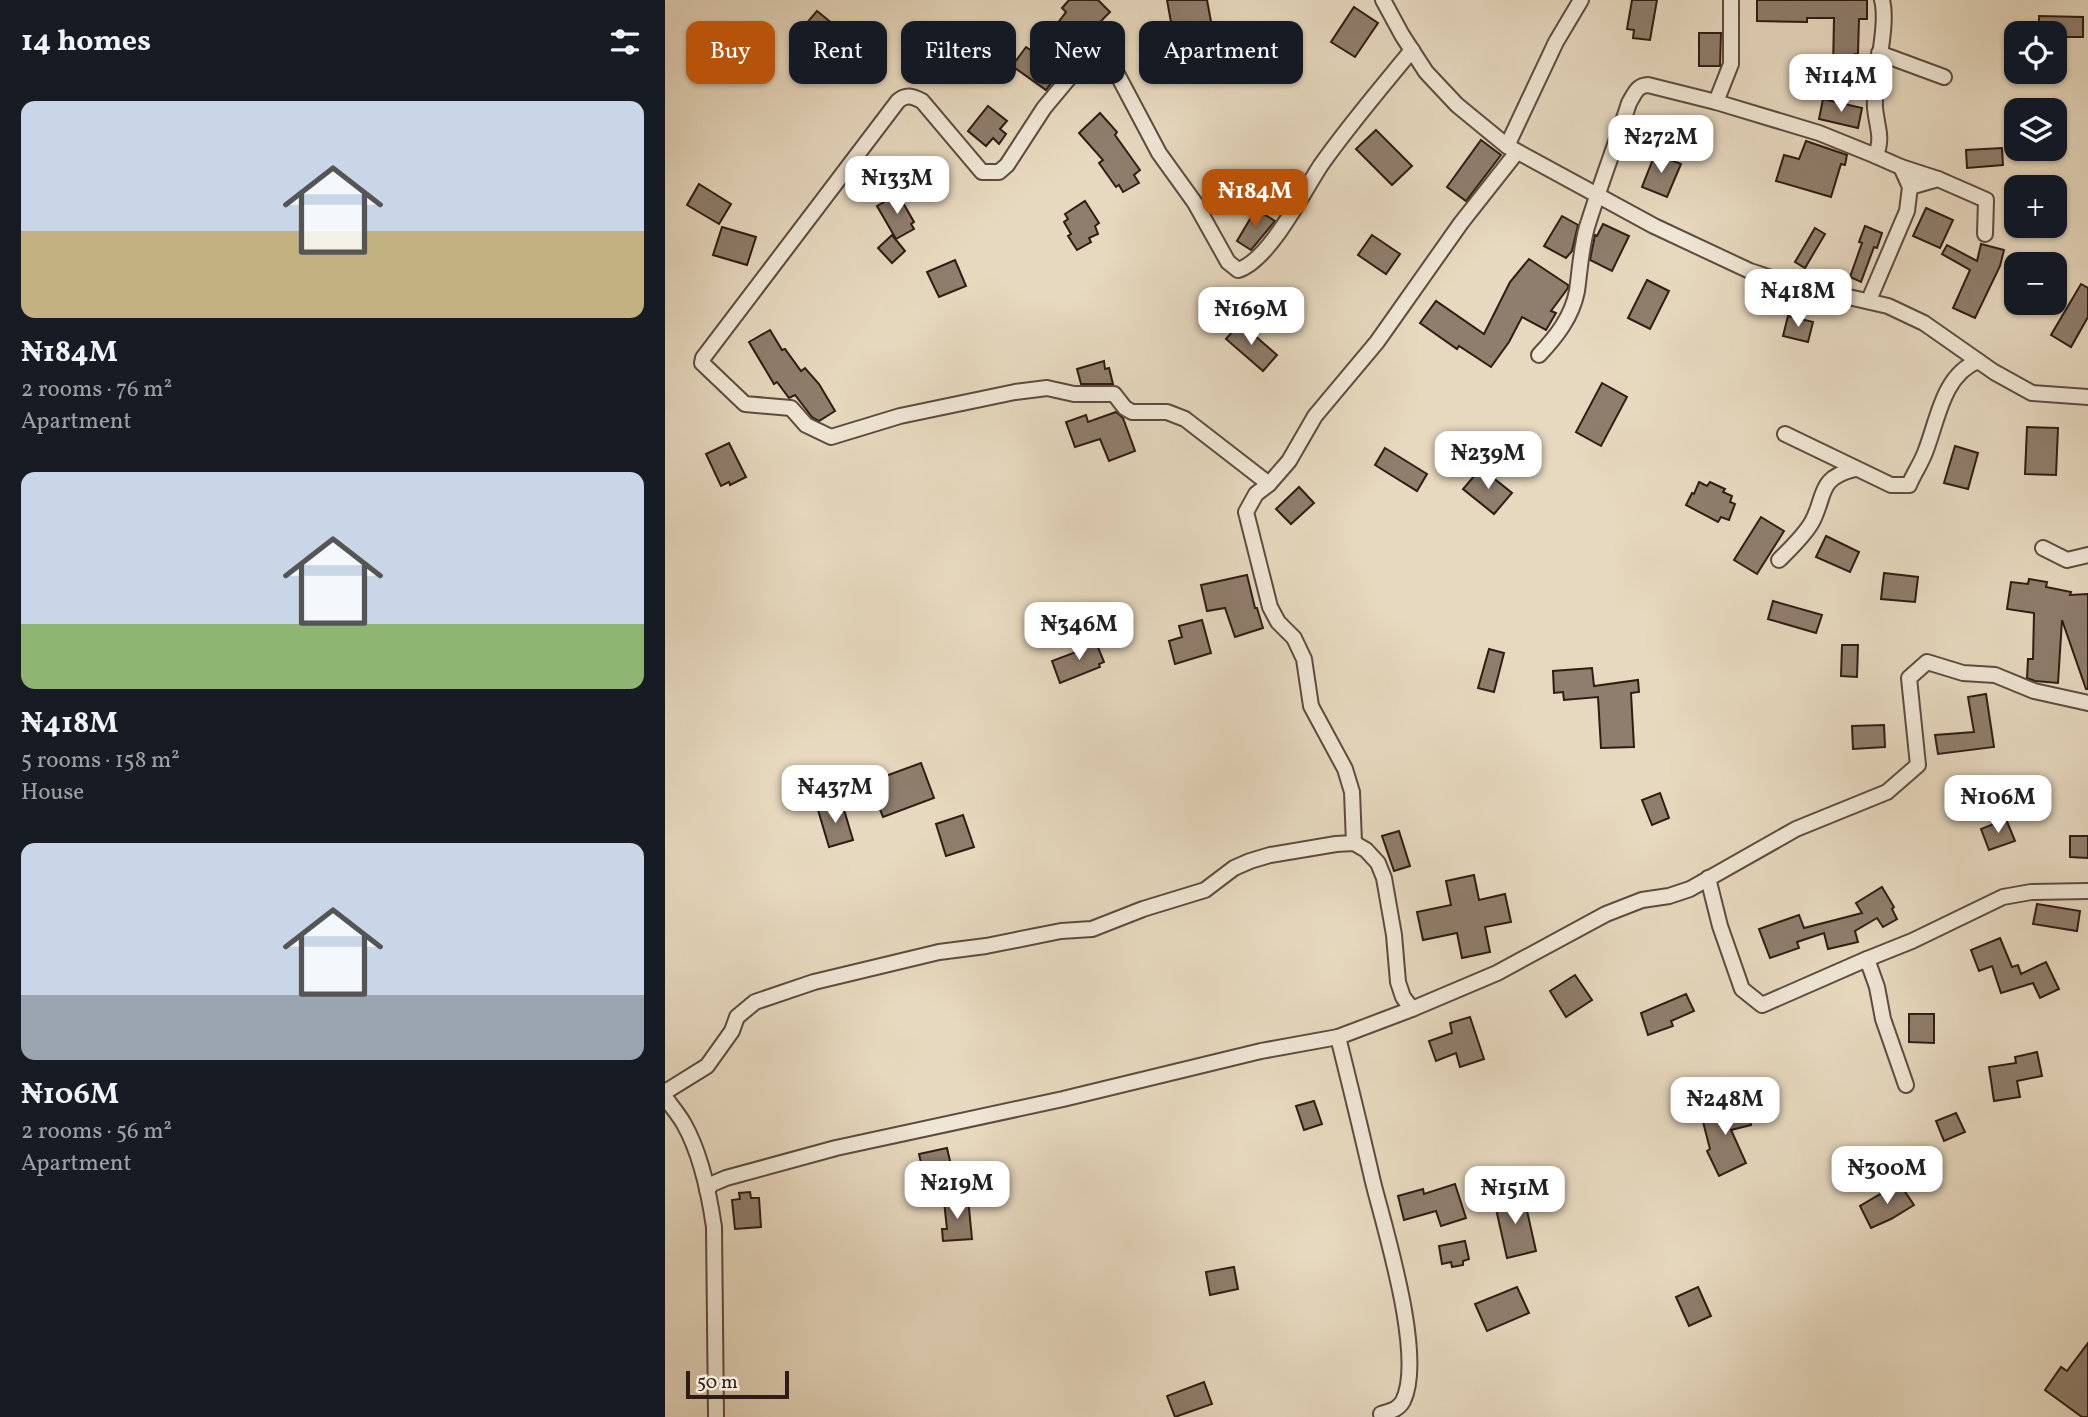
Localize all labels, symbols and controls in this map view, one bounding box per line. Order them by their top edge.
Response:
text: 14 homes [21,21,151,63]
chip: Buy [686,21,775,84]
chip: Rent [789,21,887,84]
chip: Filters [901,21,1016,84]
chip: New [1030,21,1125,84]
chip: Apartment [1139,21,1303,84]
map controls [2004,21,2067,315]
button: locate [2004,21,2067,84]
icon: filters [606,23,644,61]
pin: ₦114M [1792,54,1890,114]
text: ₦114M [1805,61,1877,93]
button: layers [2004,98,2067,161]
pin: ₦272M [1612,116,1710,175]
text: ₦272M [1624,122,1698,154]
icon: home [270,147,396,273]
pin: ₦133M [848,156,946,216]
text: ₦133M [861,163,933,195]
pin: ₦184M [1206,170,1304,229]
button: + [2004,175,2067,238]
text: ₦184M [1218,176,1292,208]
button: − [2004,252,2067,315]
pin: ₦418M [1749,270,1847,329]
text: ₦418M [1761,276,1835,308]
pin: ₦169M [1202,288,1300,347]
text: ₦169M [1214,294,1288,326]
text: ₦184M [21,332,118,374]
text: 2 rooms · 76 m² [21,374,172,406]
text: Apartment [21,406,132,438]
pin: ₦239M [1439,432,1537,491]
text: ₦239M [1451,438,1525,470]
icon: home [270,518,396,644]
pin: ₦346M [1030,602,1128,662]
text: ₦346M [1040,609,1118,641]
text: ₦418M [21,703,118,745]
text: 5 rooms · 158 m² [21,745,180,777]
pin: ₦437M [786,766,884,825]
text: ₦437M [798,772,872,804]
pin: ₦106M [1949,776,2047,835]
text: House [21,777,84,809]
text: ₦106M [1960,782,2036,814]
icon: home [270,889,396,1015]
text: ₦106M [21,1074,119,1116]
pin: ₦248M [1676,1078,1774,1137]
text: ₦248M [1687,1084,1763,1116]
text: 2 rooms · 56 m² [21,1116,172,1148]
pin: ₦300M [1838,1146,1936,1206]
text: Apartment [21,1148,132,1180]
text: ₦300M [1848,1153,1926,1185]
pin: ₦219M [908,1162,1006,1221]
pin: ₦151M [1466,1166,1564,1226]
text: ₦219M [921,1168,993,1200]
text: ₦151M [1481,1173,1549,1205]
scale bar [686,1368,789,1400]
text: 50 m [697,1370,738,1396]

